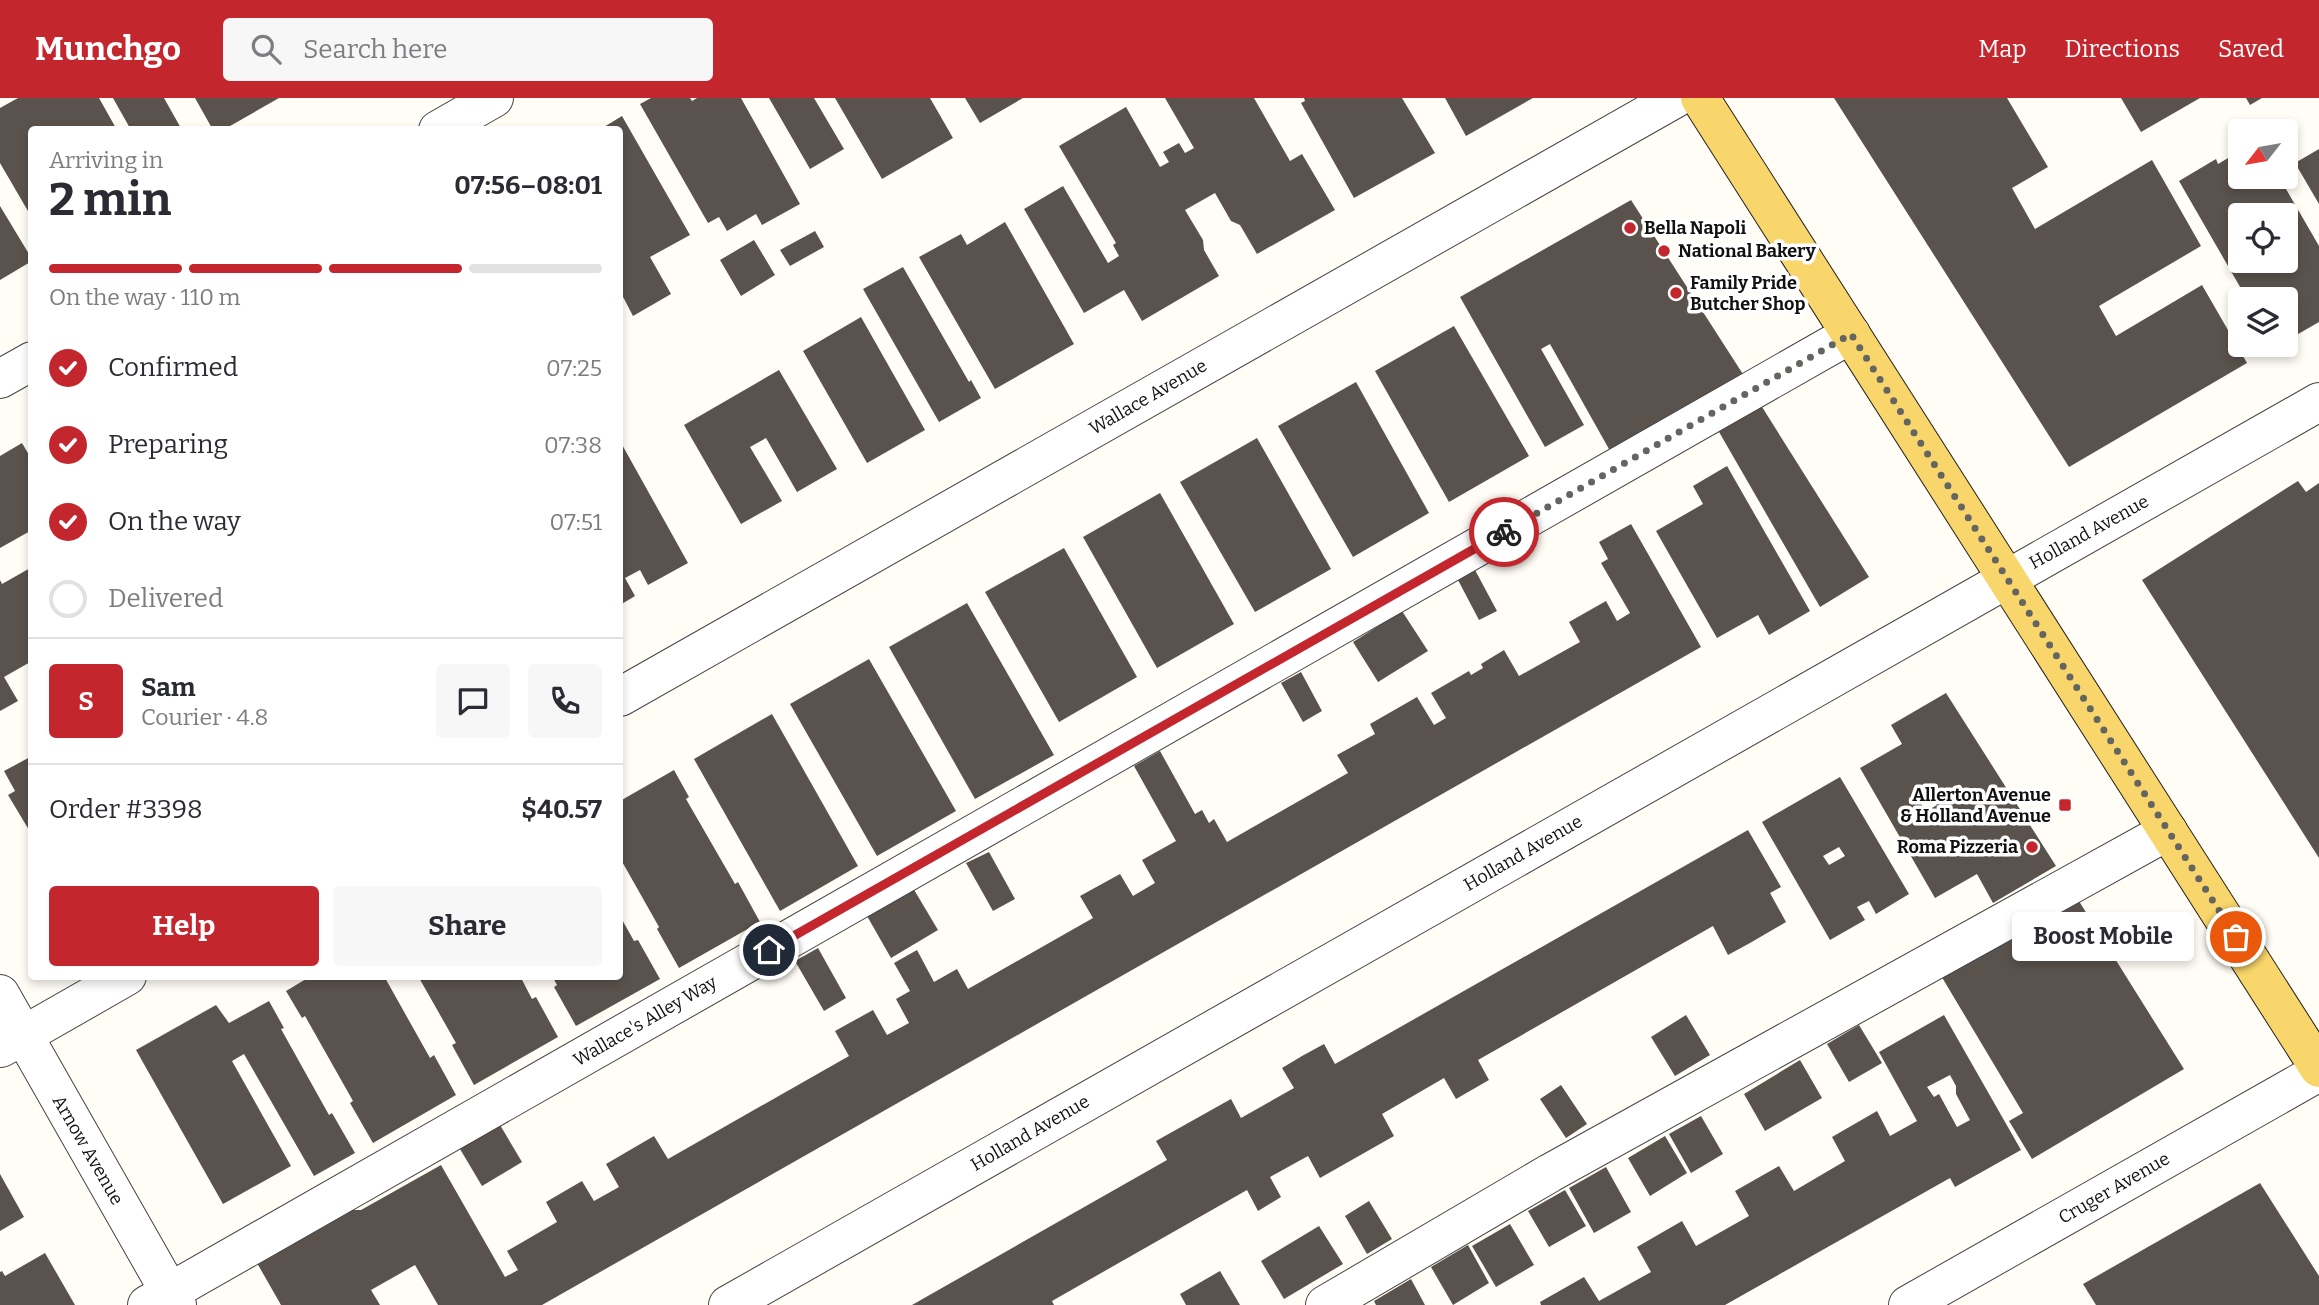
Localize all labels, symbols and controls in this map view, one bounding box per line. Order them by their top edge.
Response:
search box [223,18,713,81]
text: Munchgo [35,29,181,69]
icon: search [247,30,285,68]
text: Search here [303,34,447,65]
text: Map [1978,35,2027,63]
text: Directions [2065,35,2180,63]
text: Saved [2218,35,2284,63]
north arrow [2228,119,2298,189]
map controls [2228,119,2298,357]
text: Arriving in [49,146,163,174]
text: 07:56–08:01 [454,170,602,201]
text: 2 min [49,172,171,227]
button: locate [2228,203,2298,273]
place label: Bella Napoli [1644,217,1746,239]
marker: Bella Napoli [1622,220,1638,236]
place label: National Bakery [1678,240,1817,262]
marker: National Bakery [1656,243,1672,259]
place label: Family Pride Butcher Shop [1690,272,1805,315]
text: On the way · 110 m [49,283,241,311]
marker: Family Pride Butcher Shop [1668,285,1684,301]
button: layers [2228,287,2298,357]
icon: check [49,349,87,387]
text: Confirmed [108,352,238,383]
text: 07:25 [546,354,602,382]
street label: Wallace Avenue [1085,354,1211,440]
icon: check [49,426,87,464]
text: Preparing [108,429,228,460]
text: 07:38 [544,431,602,459]
street label: Holland Avenue [2025,490,2153,574]
courier [1469,497,1539,567]
icon: check [49,503,87,541]
text: On the way [108,506,241,537]
text: 07:51 [550,508,602,536]
icon: bike [1485,513,1523,551]
text: Delivered [108,583,223,614]
button: chat [436,664,510,738]
button: phone [528,664,602,738]
text: Sam [141,672,196,703]
text: S [78,686,94,717]
text: Courier · 4.8 [141,703,268,731]
place label: Allerton Avenue & Holland Avenue [1900,784,2051,827]
text: Order #3398 [49,794,203,825]
text: $40.57 [521,794,602,825]
marker: Allerton Avenue & Holland Avenue [2057,797,2073,813]
street label: Holland Avenue [1460,810,1586,896]
place label: Roma Pizzeria [1897,836,2018,858]
marker: Roma Pizzeria [2024,839,2040,855]
button: Help [49,886,319,966]
button: Share [333,886,602,966]
pin [2206,907,2266,967]
callout: Boost Mobile [2012,912,2194,962]
icon: bag [2217,918,2255,956]
pin [739,920,799,980]
text: Boost Mobile [2033,922,2173,950]
icon: home [750,931,788,969]
street label: Wallace's Alley Way [569,971,721,1071]
street label: Holland Avenue [967,1090,1093,1176]
street label: Arnow Avenue [48,1091,128,1209]
street label: Cruger Avenue [2055,1147,2173,1229]

